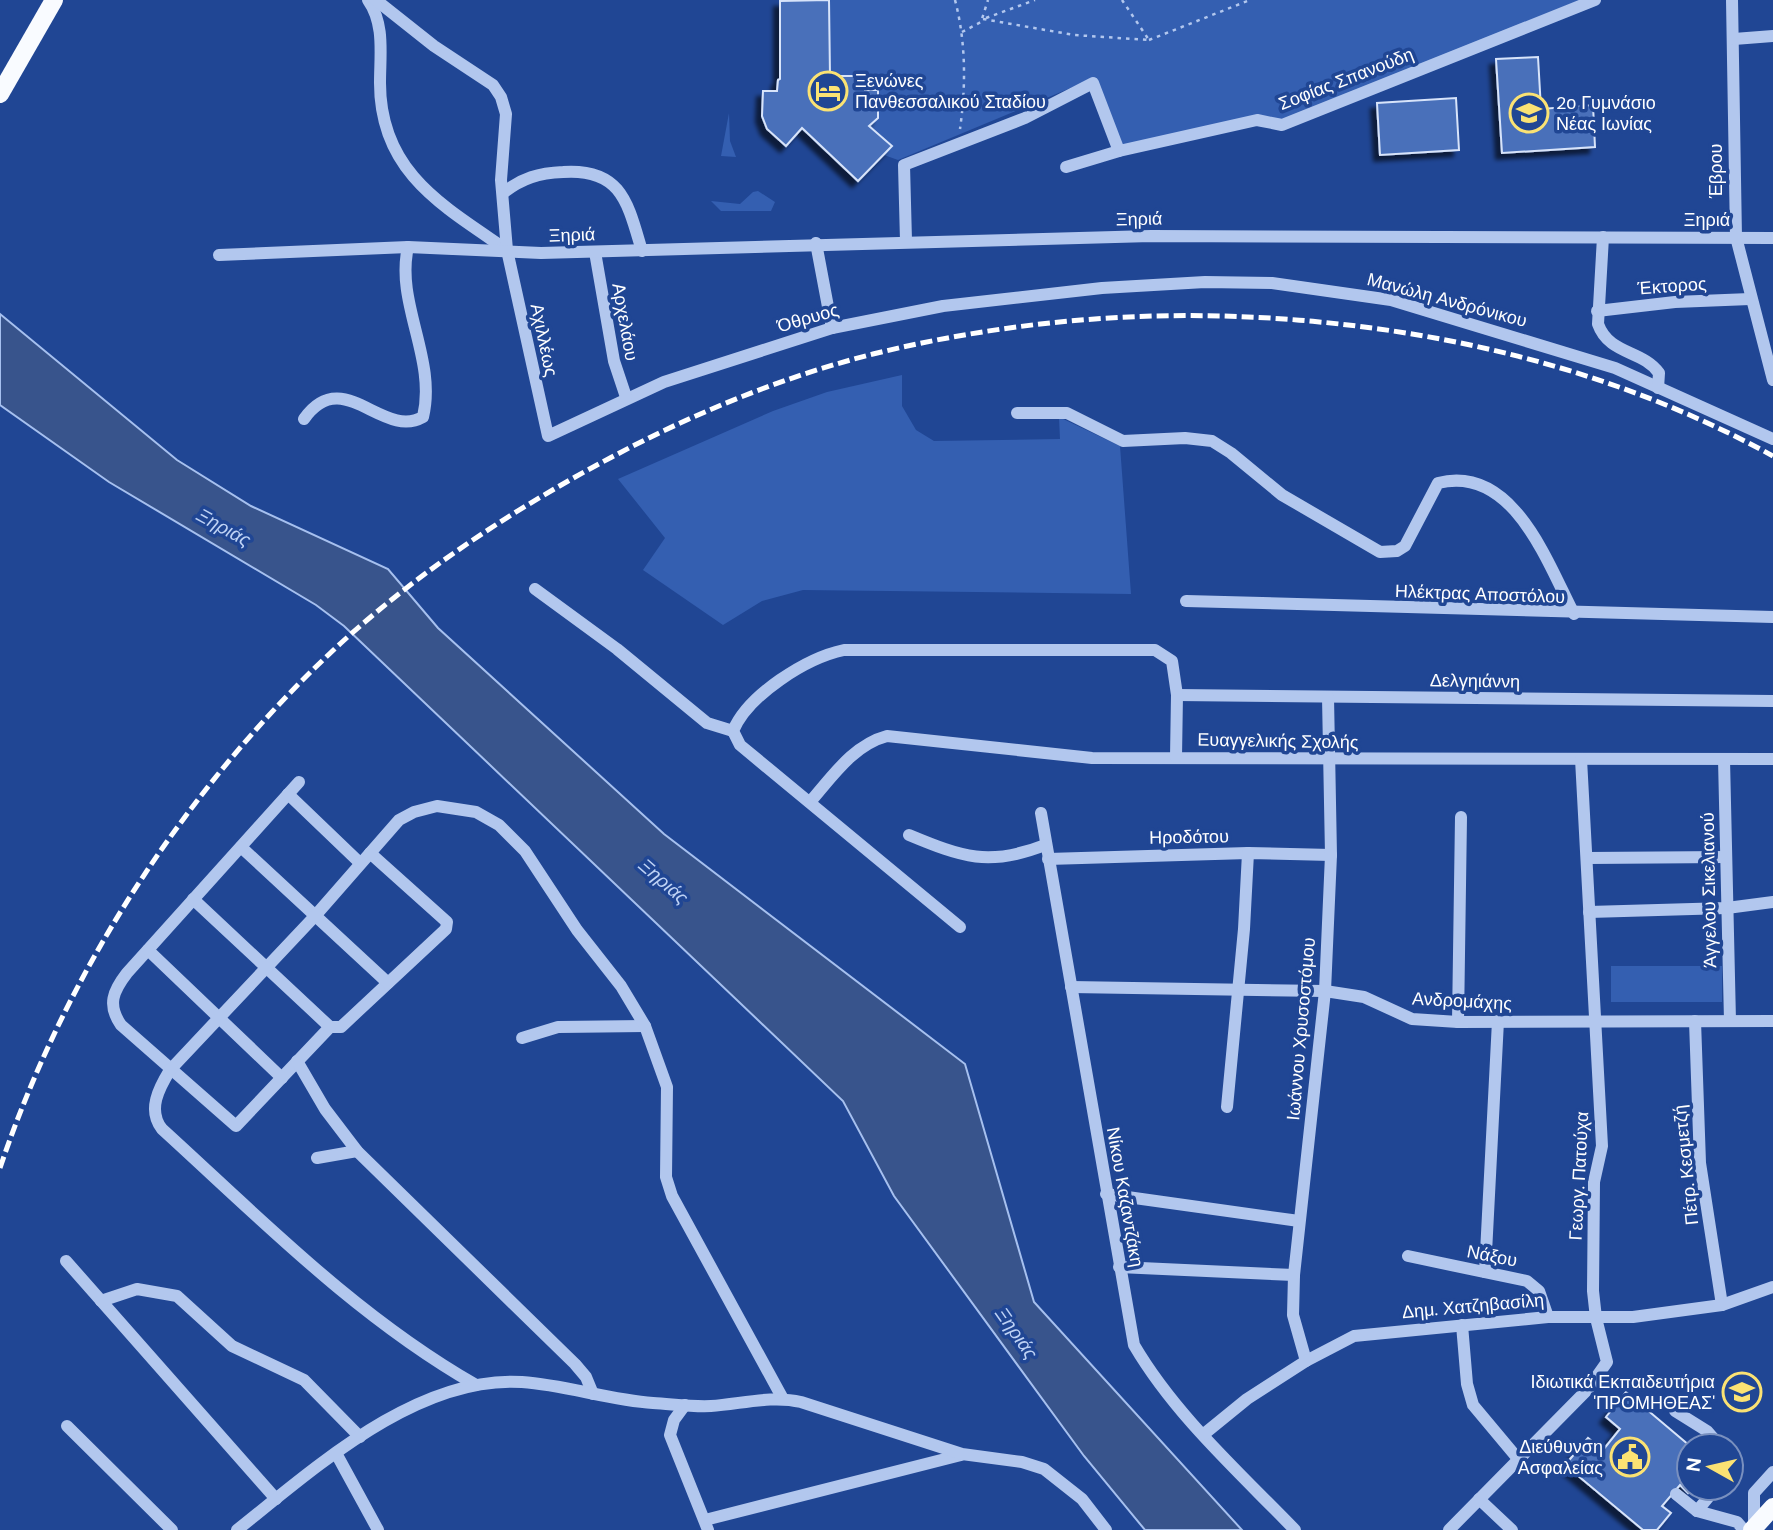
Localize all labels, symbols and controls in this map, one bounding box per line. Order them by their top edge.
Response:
street label: Σοφίας Σπανούδη [1275,42,1417,116]
place label: Ξενώνες Πανθεσσαλικού Σταδίου [855,69,1046,114]
hotel icon: Ξενώνες Πανθεσσαλικού Σταδίου [807,70,849,112]
place label: 2ο Γυμνάσιο Νέας Ιωνίας [1556,91,1656,136]
school or university icon: 2ο Γυμνάσιο Νέας Ιωνίας [1508,92,1550,134]
street label: Έβρου [1704,144,1728,199]
street label: Ξηριά [1116,207,1162,231]
street label: Ξηριά [1684,208,1730,232]
street label: Ξηριά [548,222,596,248]
street label: Μανώλη Ανδρόνικου [1364,267,1530,333]
street label: Έκτορος [1636,272,1708,300]
street label: Αρχελάου [606,281,644,363]
street label: Όθρυος [774,298,842,338]
street label: Αχιλλέως [525,301,563,379]
water label: Ξηριάς [191,502,256,553]
street label: Ηλέκτρας Αποστόλου [1394,579,1566,609]
street label: Δελγηιάννη [1430,668,1520,694]
street label: Ευαγγελικής Σχολής [1197,728,1359,754]
street label: Άγγελου Σικελιανού [1696,812,1722,968]
street label: Ηροδότου [1149,824,1229,850]
water label: Ξηριάς [633,852,694,910]
street label: Ιωάννου Χρυσοστόμου [1281,936,1321,1122]
street label: Ανδρομάχης [1412,986,1513,1016]
street label: Πέτρ. Κεσμετζή [1668,1104,1704,1226]
street label: Γεωργ. Πατούχα [1564,1111,1594,1241]
street label: Νίκου Καζαντζάκη [1101,1125,1149,1269]
street label: Νάξου [1465,1239,1519,1273]
street label: Δημ. Χατζηβασίλη [1401,1288,1545,1324]
water label: Ξηριάς [989,1302,1044,1365]
place label: Ιδιωτικά Εκπαιδευτήρια 'ΠΡΟΜΗΘΕΑΣ' [1530,1370,1715,1415]
school or university icon: Ιδιωτικά Εκπαιδευτήρια 'ΠΡΟΜΗΘΕΑΣ' [1721,1371,1763,1413]
north arrow [1675,1432,1745,1502]
place label: Διεύθυνση Ασφαλείας [1518,1435,1603,1480]
public building icon: Διεύθυνση Ασφαλείας [1609,1436,1651,1478]
text: N [1680,1456,1707,1473]

